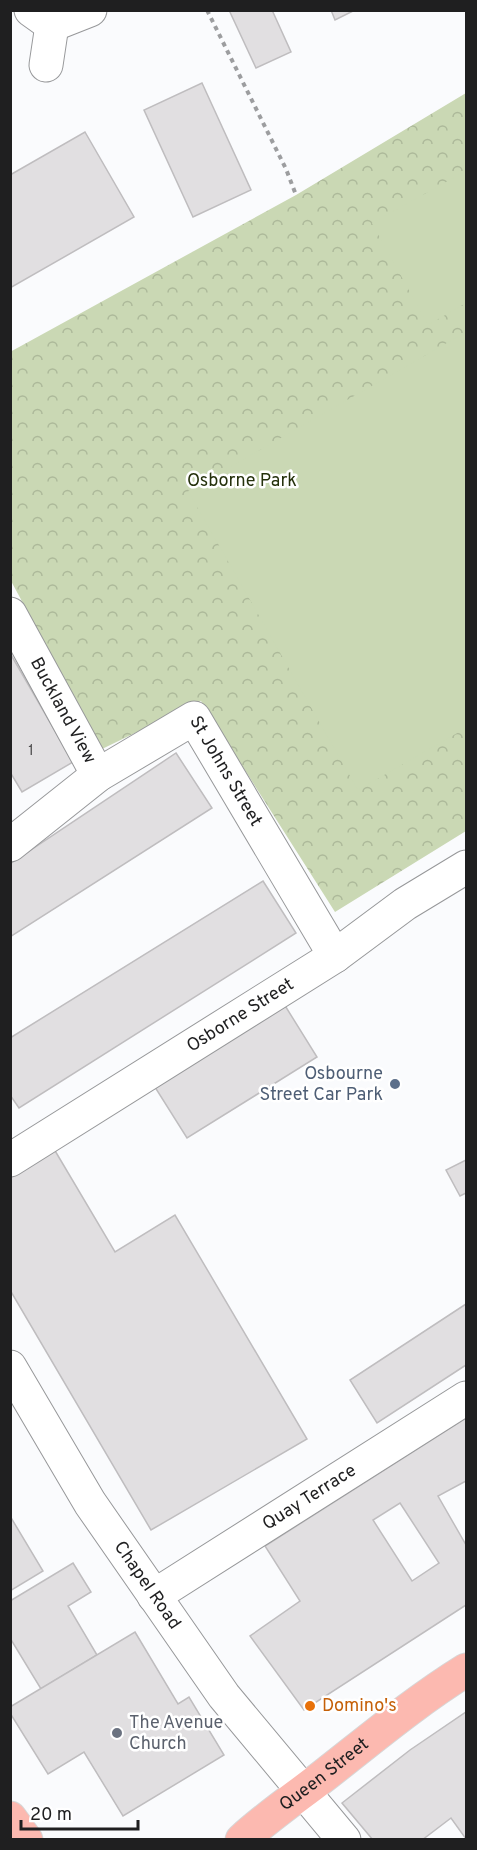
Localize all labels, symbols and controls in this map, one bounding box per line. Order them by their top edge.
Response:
park label: Osborne Park [187,470,297,493]
street label: Buckland View [24,653,101,768]
street label: St Johns Street [184,712,267,831]
house number: 1 [28,742,34,761]
street label: Osborne Street [182,973,298,1058]
place label: Osbourne Street Car Park [259,1063,383,1107]
marker: Osbourne Street Car Park [388,1077,402,1091]
street label: Quay Terrace [258,1459,361,1536]
street label: Chapel Road [109,1537,186,1634]
place label: Domino's [322,1695,397,1718]
marker: Domino's [303,1699,317,1713]
place label: The Avenue Church [129,1712,223,1756]
marker: The Avenue Church [110,1726,124,1740]
street label: Queen Street [275,1733,374,1817]
scale bar [21,1793,138,1831]
text: 20 m [30,1804,72,1827]

